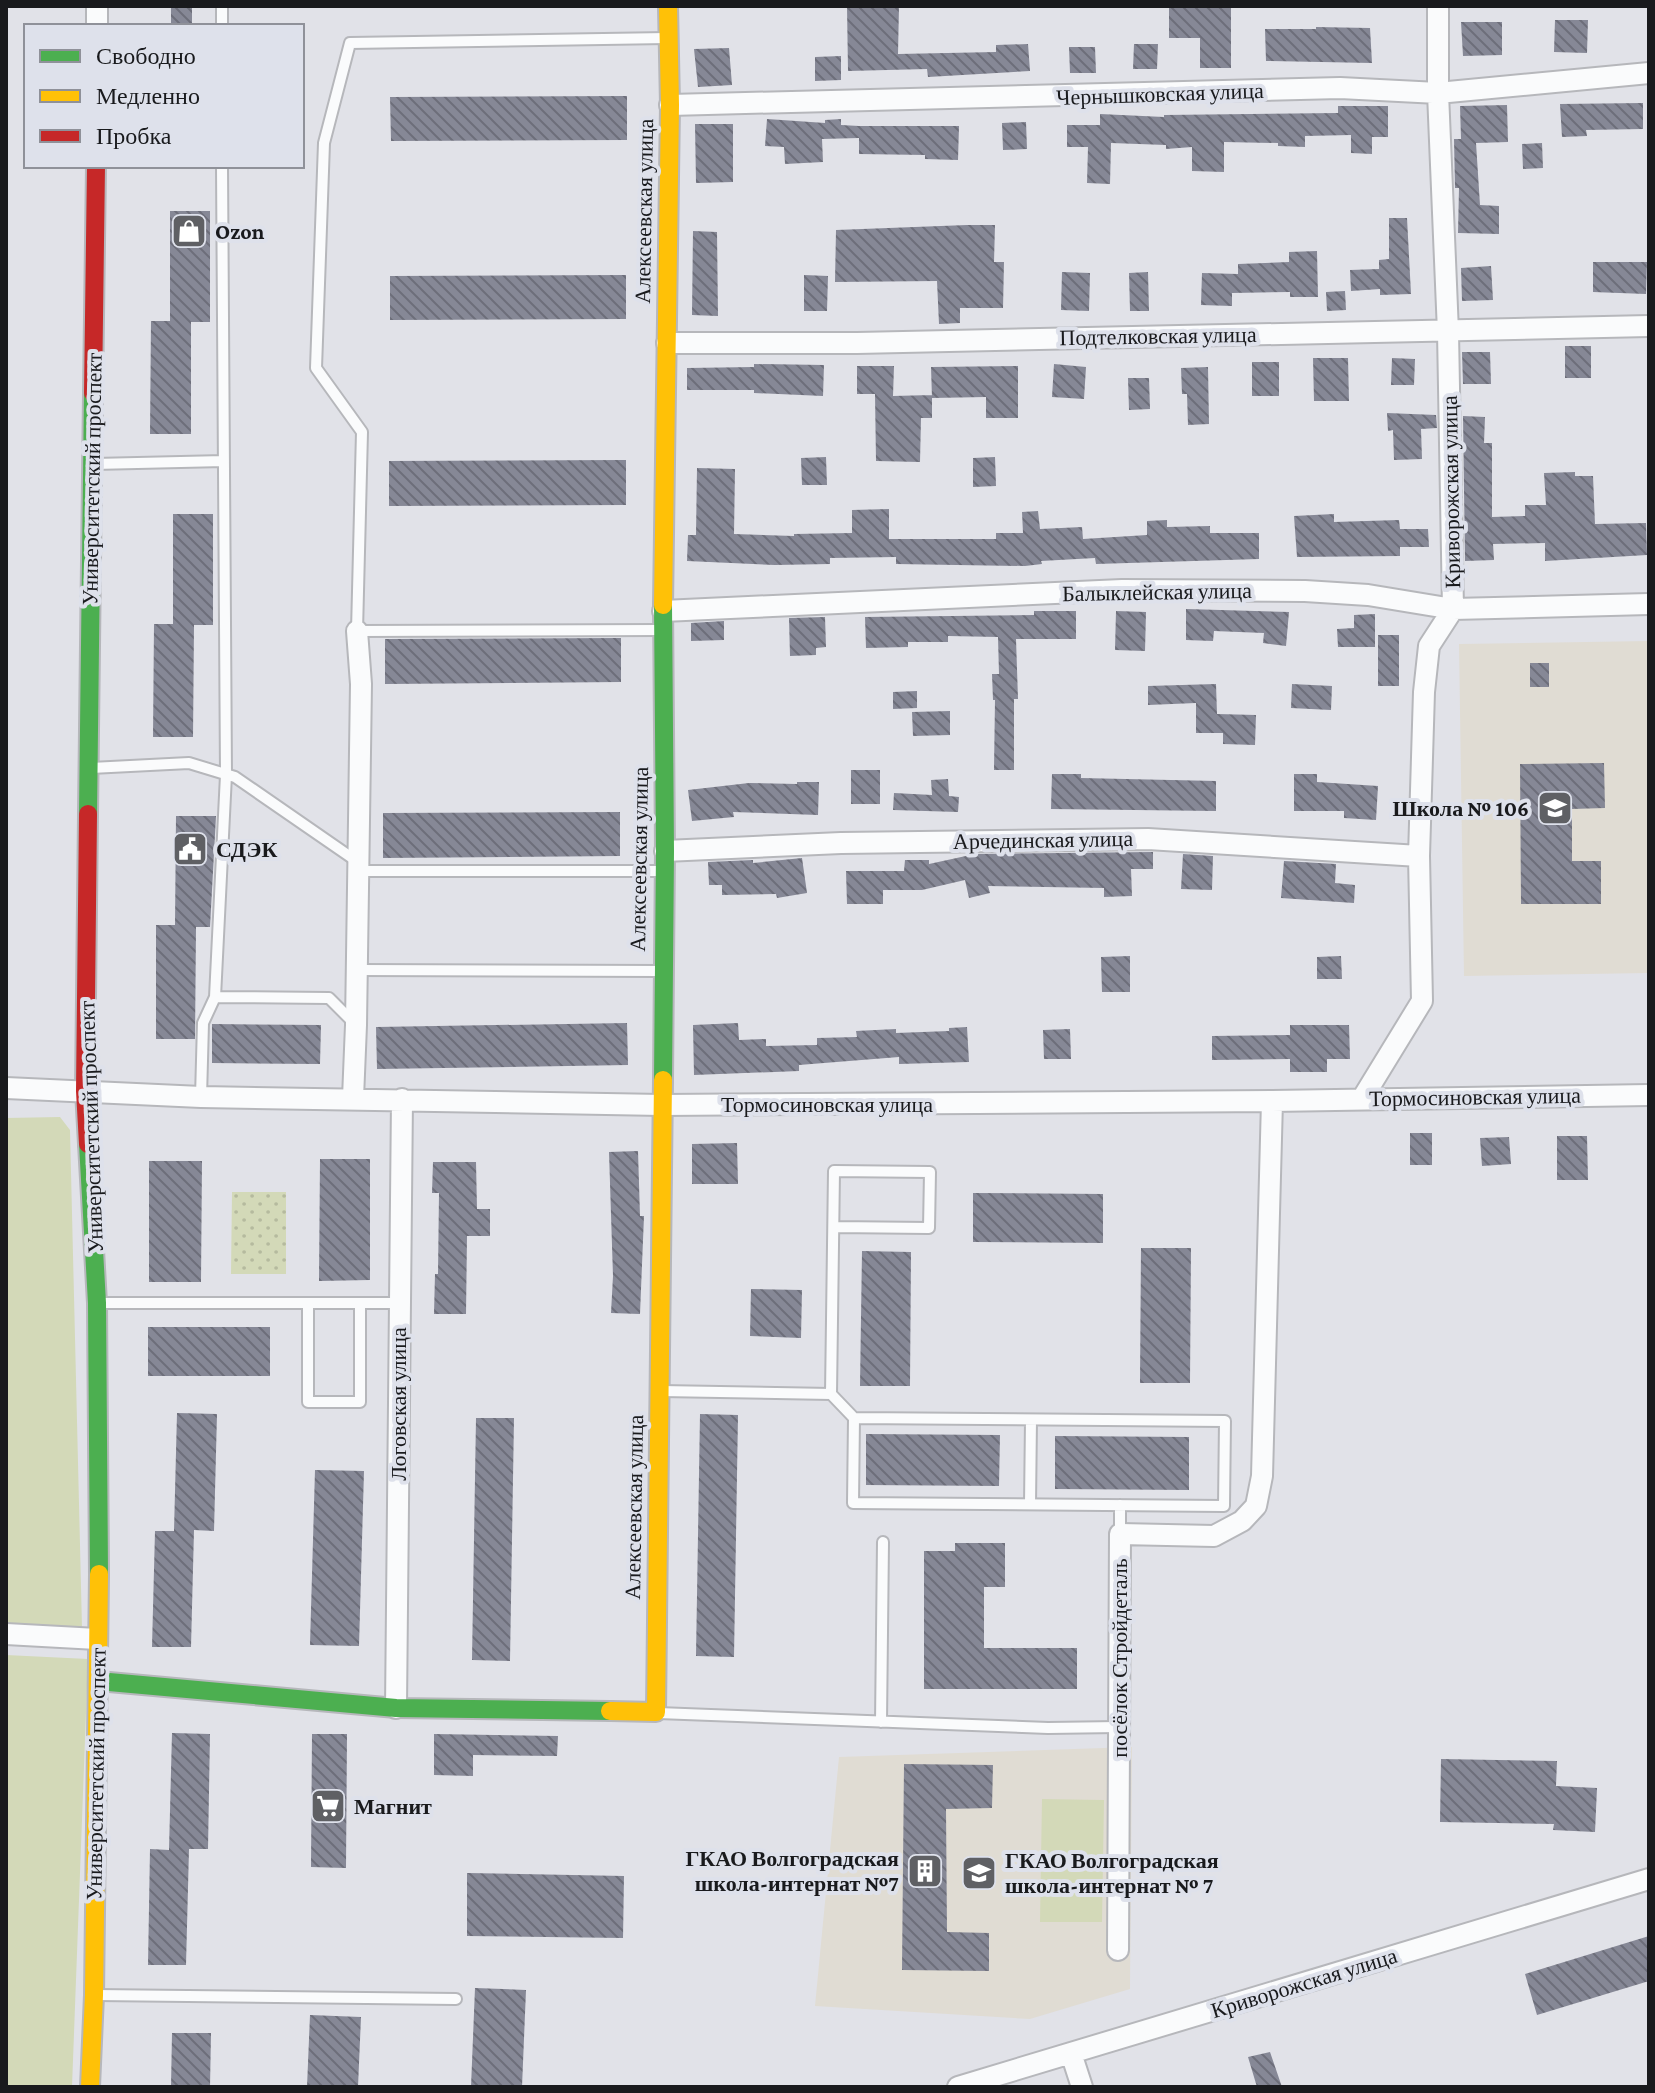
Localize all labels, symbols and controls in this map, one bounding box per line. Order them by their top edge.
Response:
legend [24,24,304,168]
text: Свободно [96,42,196,69]
street label: Чернышковская улица [1056,78,1265,110]
text: Медленно [96,82,200,109]
street label: Алексеевская улица [630,118,658,304]
text: Пробка [96,122,172,149]
shop icon: Ozon [170,212,208,250]
place label: Ozon [215,219,265,244]
street label: Подтелковская улица [1059,322,1257,350]
street label: Университетский проспект [77,352,107,606]
street label: Криворожская улица [1437,395,1465,589]
street label: Балыклейская улица [1062,578,1252,606]
street label: Алексеевская улица [625,766,653,952]
school or university icon: Школа № 106 [1536,789,1574,827]
place label: Школа № 106 [1393,796,1529,821]
street label: Арчединская улица [953,826,1133,854]
public building icon: СДЭК [171,830,209,868]
place label: СДЭК [216,837,277,862]
street label: Университетский проспект [74,1000,108,1254]
street label: Тормосиновская улица [1369,1083,1581,1111]
street label: Тормосиновская улица [721,1092,933,1117]
street label: Логовская улица [386,1327,411,1481]
street label: Алексеевская улица [620,1414,648,1600]
street label: посёлок Стройдеталь [1107,1558,1132,1758]
street label: Университетский проспект [81,1647,111,1901]
supermarket icon: Магнит [309,1787,347,1825]
place label: Магнит [354,1794,432,1819]
place label: ГКАО Волгоградская школа-интернат №7 [685,1846,899,1896]
place label: ГКАО Волгоградская школа-интернат № 7 [1005,1848,1219,1898]
building icon: ГКАО Волгоградская школа-интернат №7 [906,1852,944,1890]
school or university icon: ГКАО Волгоградская школа-интернат № 7 [960,1854,998,1892]
street label: Криворожская улица [1208,1943,1400,2023]

